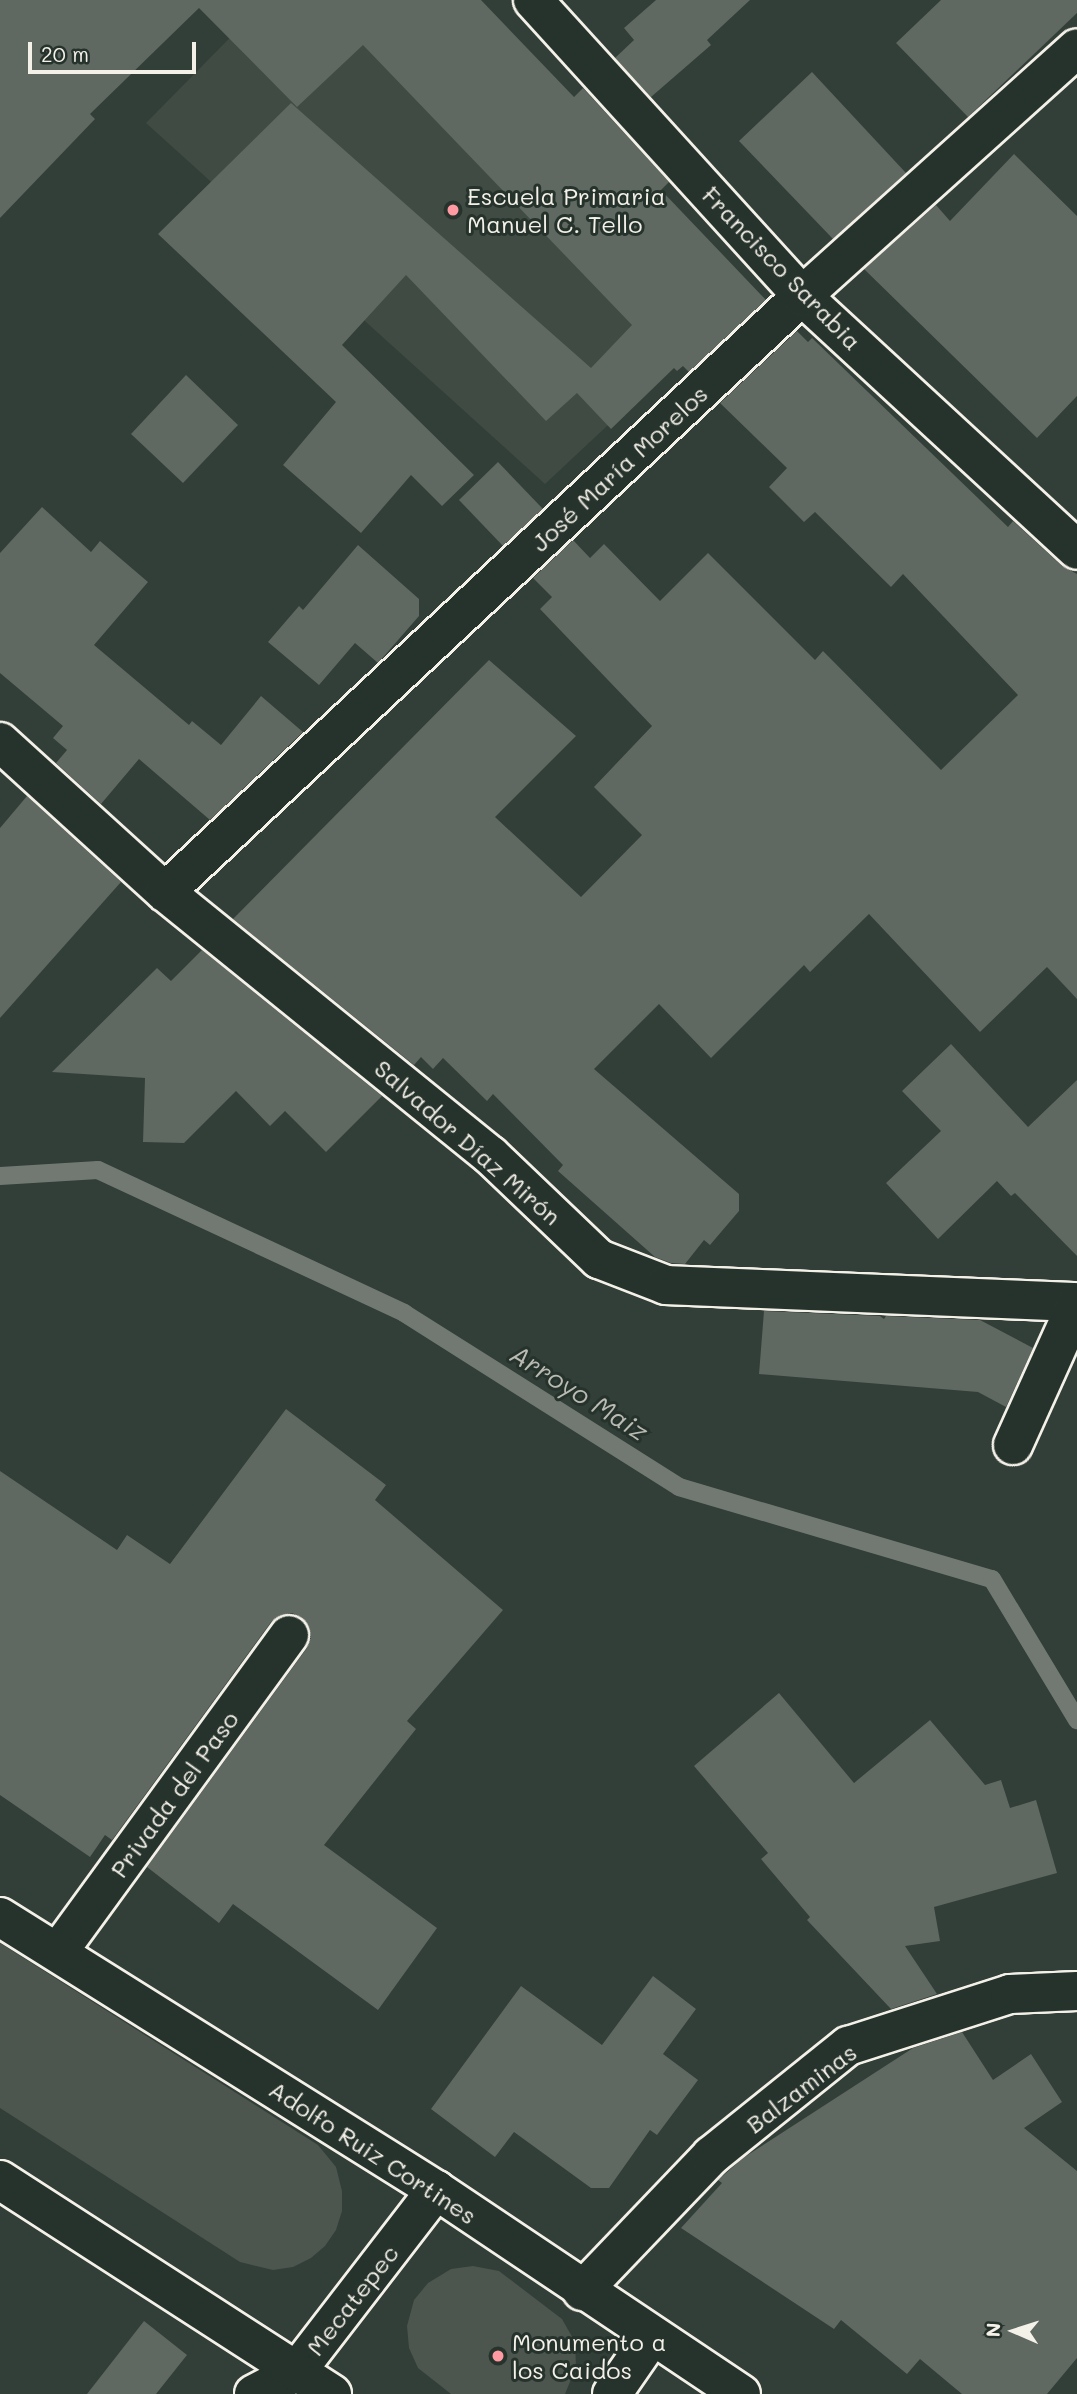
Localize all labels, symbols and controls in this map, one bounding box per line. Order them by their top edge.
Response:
scale bar [32,28,200,72]
text: 20 m [41,40,89,67]
street label: Francisco Sarabia [697,180,867,356]
place label: Escuela Primaria Manuel C. Tello [467,182,666,238]
marker: Escuela Primaria Manuel C. Tello [445,202,461,218]
street label: José María Morelos [525,379,713,557]
street label: Salvador Díaz Mirón [369,1053,567,1231]
water label: Arroyo Maiz [505,1338,653,1448]
street label: Privada del Paso [104,1705,244,1883]
street label: Balzaminas [740,2037,862,2139]
street label: Adolfo Ruiz Cortines [264,2074,482,2230]
street label: Mecatepec [300,2239,404,2361]
north arrow [979,2296,1049,2366]
text: N [980,2322,1005,2338]
place label: Monumento a los Caidos [512,2328,666,2384]
marker: Monumento a los Caidos [490,2348,506,2364]

